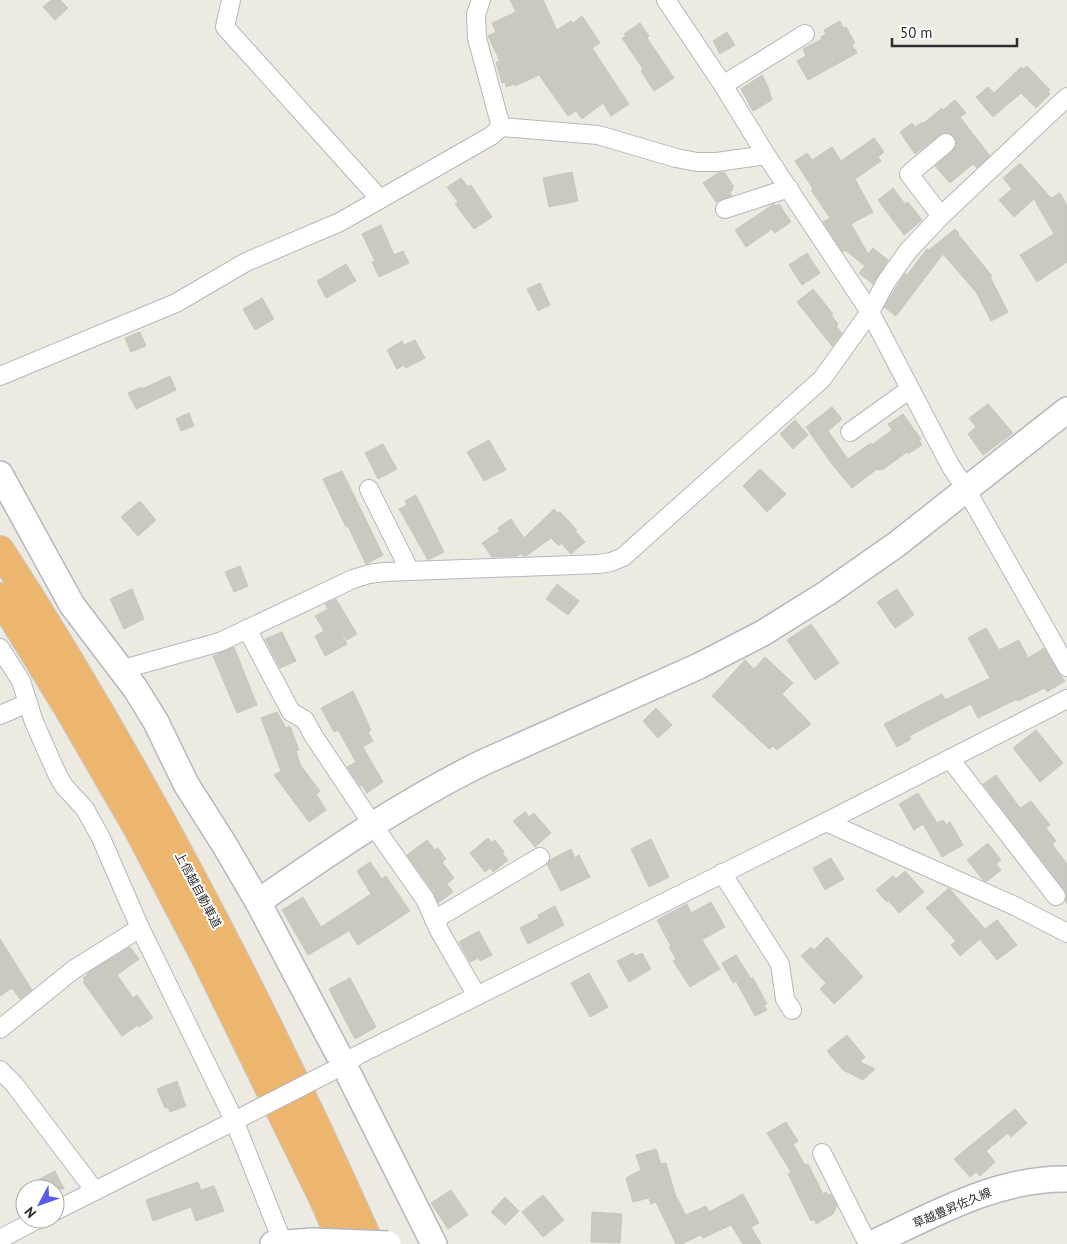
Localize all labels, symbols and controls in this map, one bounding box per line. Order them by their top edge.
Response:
scale bar [892,15,1017,47]
text: 50 m [900,23,933,42]
street label: 上信越自動車道 [172,849,225,930]
north arrow [15,1179,65,1229]
street label: 草越豊昇佐久線 [910,1184,993,1231]
text: N [20,1203,40,1222]

